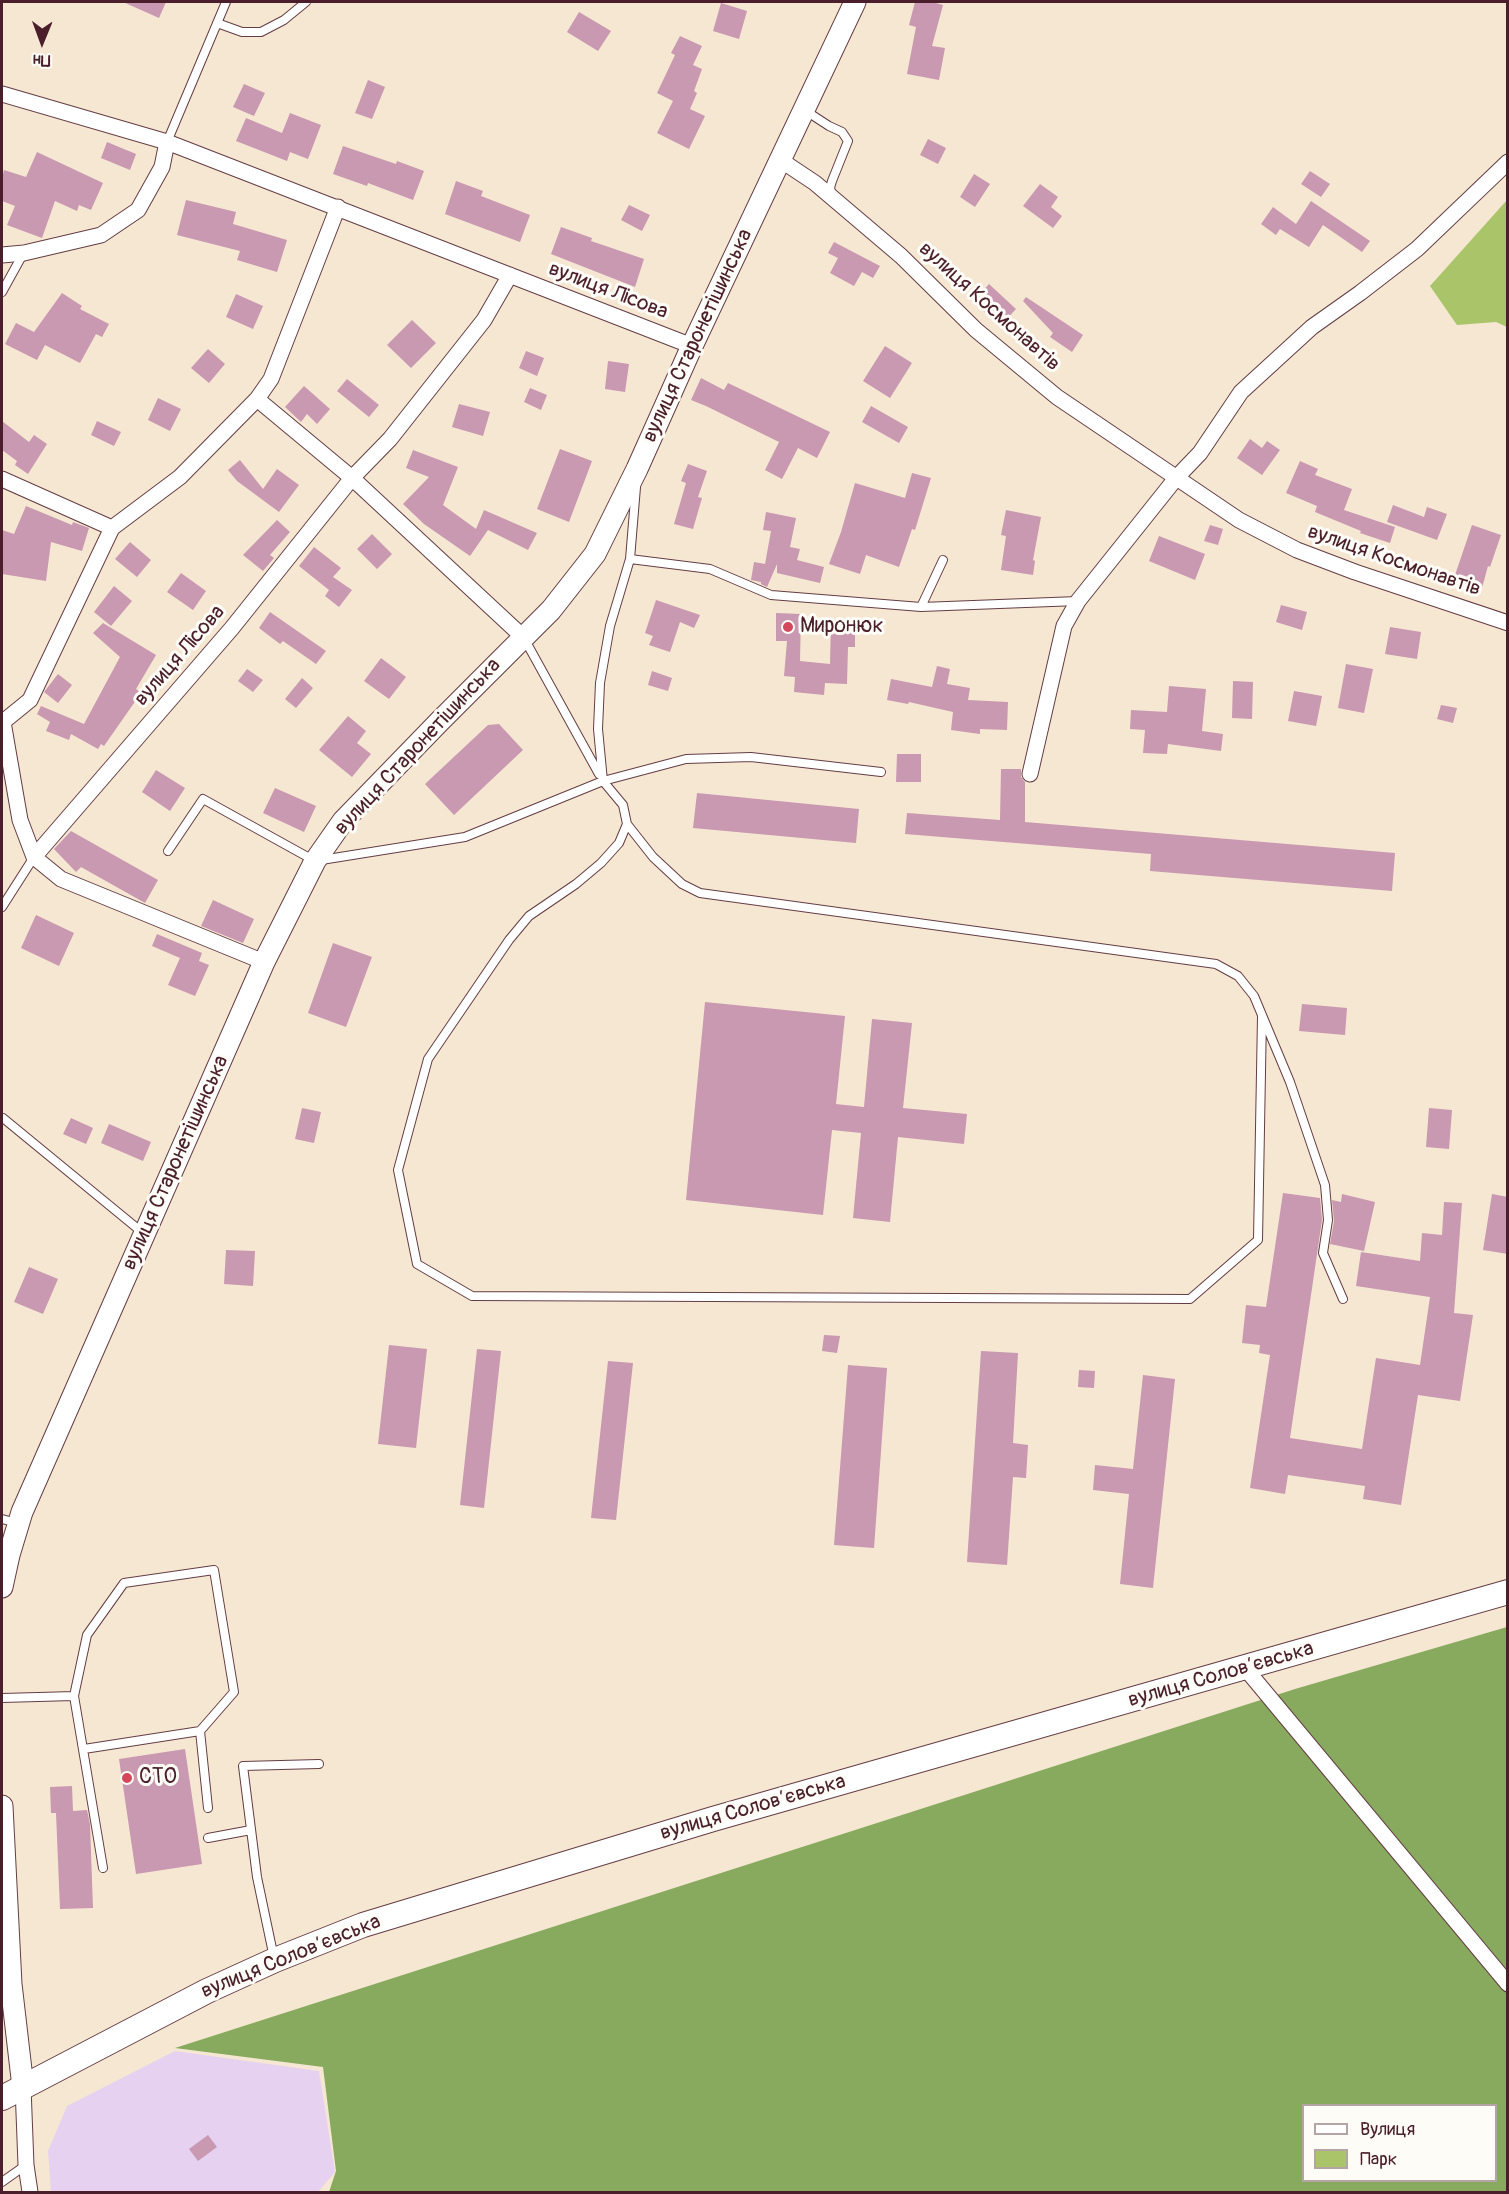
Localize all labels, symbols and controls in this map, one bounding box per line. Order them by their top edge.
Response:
north arrow [12,12,72,72]
text: Пн [33,50,51,70]
street label: вулиця Старонетішинська [637,225,759,447]
street label: вулиця Космонавтів [913,237,1065,377]
street label: вулиця Лісова [545,257,671,325]
street label: вулиця Космонавтів [1304,520,1484,602]
street label: вулиця Лісова [129,600,231,712]
place label: Миронюк [800,614,883,640]
marker: Миронюк [781,620,795,634]
street label: вулиця Старонетішинська [330,653,506,841]
street label: вулиця Старонетішинська [117,1052,235,1274]
street label: вулиця Соловʼєвська [1125,1636,1317,1714]
place label: СТО [139,1765,177,1791]
street label: вулиця Соловʼєвська [657,1769,849,1847]
marker: СТО [120,1771,134,1785]
street label: вулиця Соловʼєвська [197,1909,385,2005]
legend [1302,2104,1497,2182]
text: Вулиця [1360,2118,1415,2141]
text: Парк [1360,2148,1397,2171]

